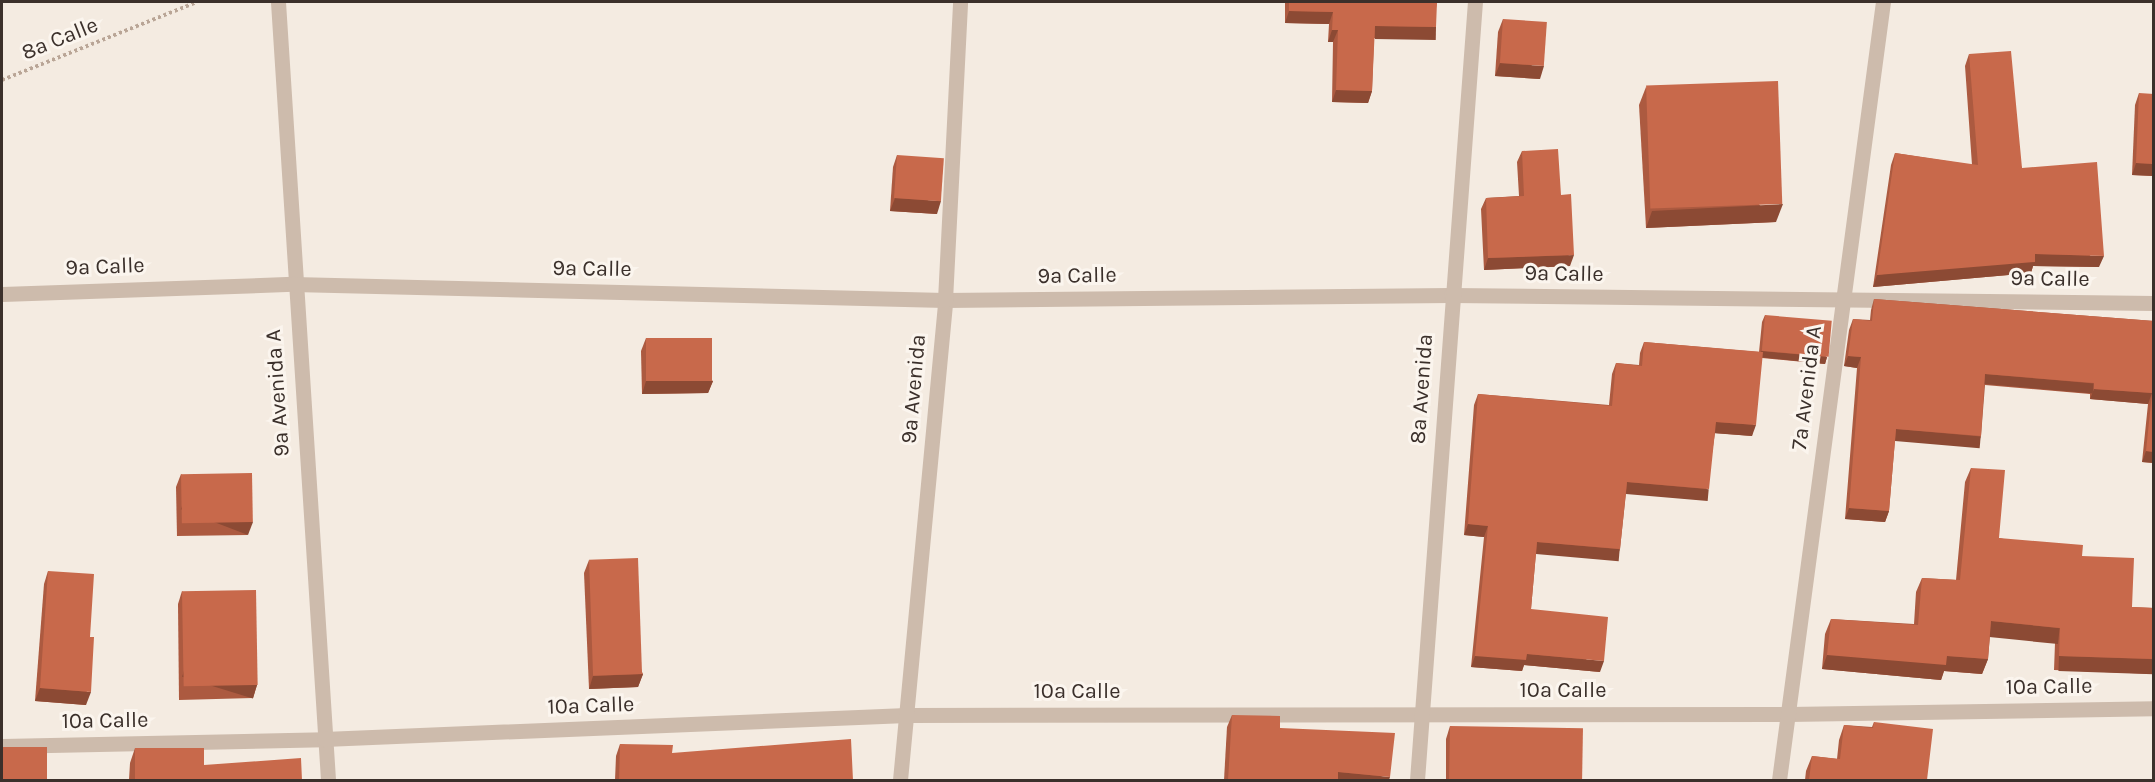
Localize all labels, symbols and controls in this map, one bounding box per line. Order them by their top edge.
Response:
street label: 8a Calle [18,12,102,66]
street label: 9a Calle [65,252,145,282]
street label: 9a Calle [552,255,632,283]
street label: 9a Calle [1524,260,1604,288]
street label: 9a Calle [1037,262,1117,290]
street label: 9a Calle [2010,265,2090,293]
street label: 7a Avenida A [1786,324,1828,452]
street label: 9a Avenida A [260,329,296,457]
street label: 9a Avenida [896,333,932,445]
street label: 8a Avenida [1405,333,1439,445]
street label: 10a Calle [2005,673,2093,701]
street label: 10a Calle [1520,678,1606,704]
street label: 10a Calle [1034,679,1120,705]
street label: 10a Calle [547,691,635,721]
street label: 10a Calle [61,707,149,735]

